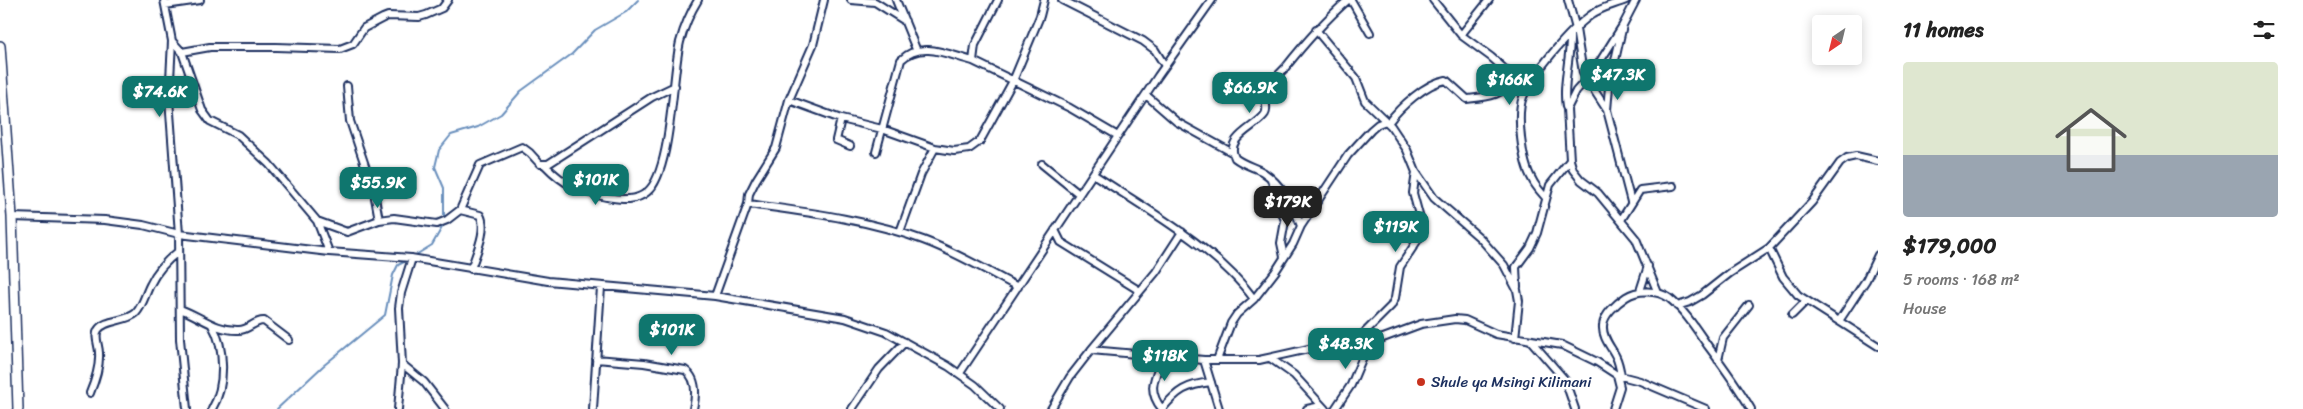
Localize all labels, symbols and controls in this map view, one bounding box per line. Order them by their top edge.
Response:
text: 11 homes [1903,11,1984,49]
north arrow [1812,15,1862,65]
map controls [1812,15,1862,65]
icon: filters [2250,16,2278,44]
pin: $47.3K [1577,58,1659,101]
text: $47.3K [1591,60,1645,89]
pin: $166K [1475,64,1545,106]
text: $166K [1487,65,1533,94]
pin: $66.9K [1209,72,1291,114]
text: $66.9K [1223,73,1277,102]
pin: $74.6K [119,76,201,118]
text: $74.6K [133,77,187,106]
icon: home [2046,95,2136,185]
pin: $101K [561,164,631,206]
text: $101K [574,165,618,194]
pin: $55.9K [337,166,419,209]
text: $55.9K [351,168,405,197]
pin: $179K [1253,186,1323,228]
text: $179K [1265,187,1311,216]
pin: $119K [1361,210,1431,253]
text: $119K [1374,212,1418,241]
text: $179,000 [1903,227,1997,265]
text: 5 rooms · 168 m² [1903,265,2020,294]
text: House [1903,294,1946,323]
pin: $101K [637,314,707,356]
text: $101K [650,315,694,344]
pin: $48.3K [1305,328,1387,370]
text: $48.3K [1319,329,1373,358]
pin: $118K [1130,340,1200,382]
text: $118K [1143,341,1187,370]
place label: Shule ya Msingi Kilimani [1431,369,1592,395]
marker: Shule ya Msingi Kilimani [1415,376,1427,388]

